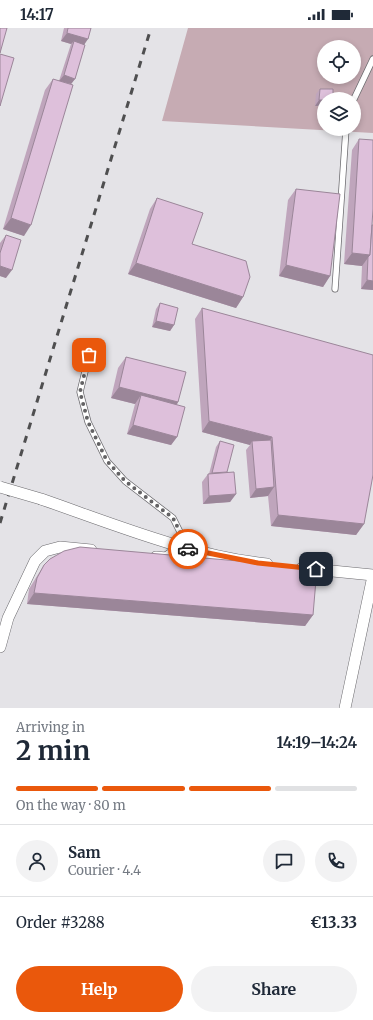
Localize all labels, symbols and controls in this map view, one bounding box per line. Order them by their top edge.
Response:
text: 14:17 [20,5,54,24]
map controls [317,40,361,136]
button: locate [317,40,361,84]
button: layers [317,92,361,136]
pin [72,338,106,372]
icon: bag [78,344,100,366]
courier [168,529,208,569]
icon: car [177,538,199,560]
pin [299,552,333,586]
icon: home [305,558,327,580]
text: Arriving in [16,719,85,736]
text: 14:19–14:24 [277,733,357,752]
text: 2 min [16,734,90,767]
text: On the way · 80 m [16,797,126,814]
button: person [16,840,58,882]
button: chat [263,840,305,882]
button: phone [315,840,357,882]
text: Sam [68,843,101,862]
text: Courier · 4.4 [68,862,141,879]
text: Order #3288 [16,913,105,932]
text: €13.33 [310,913,357,932]
button: Help [16,966,183,1012]
button: Share [191,966,357,1012]

